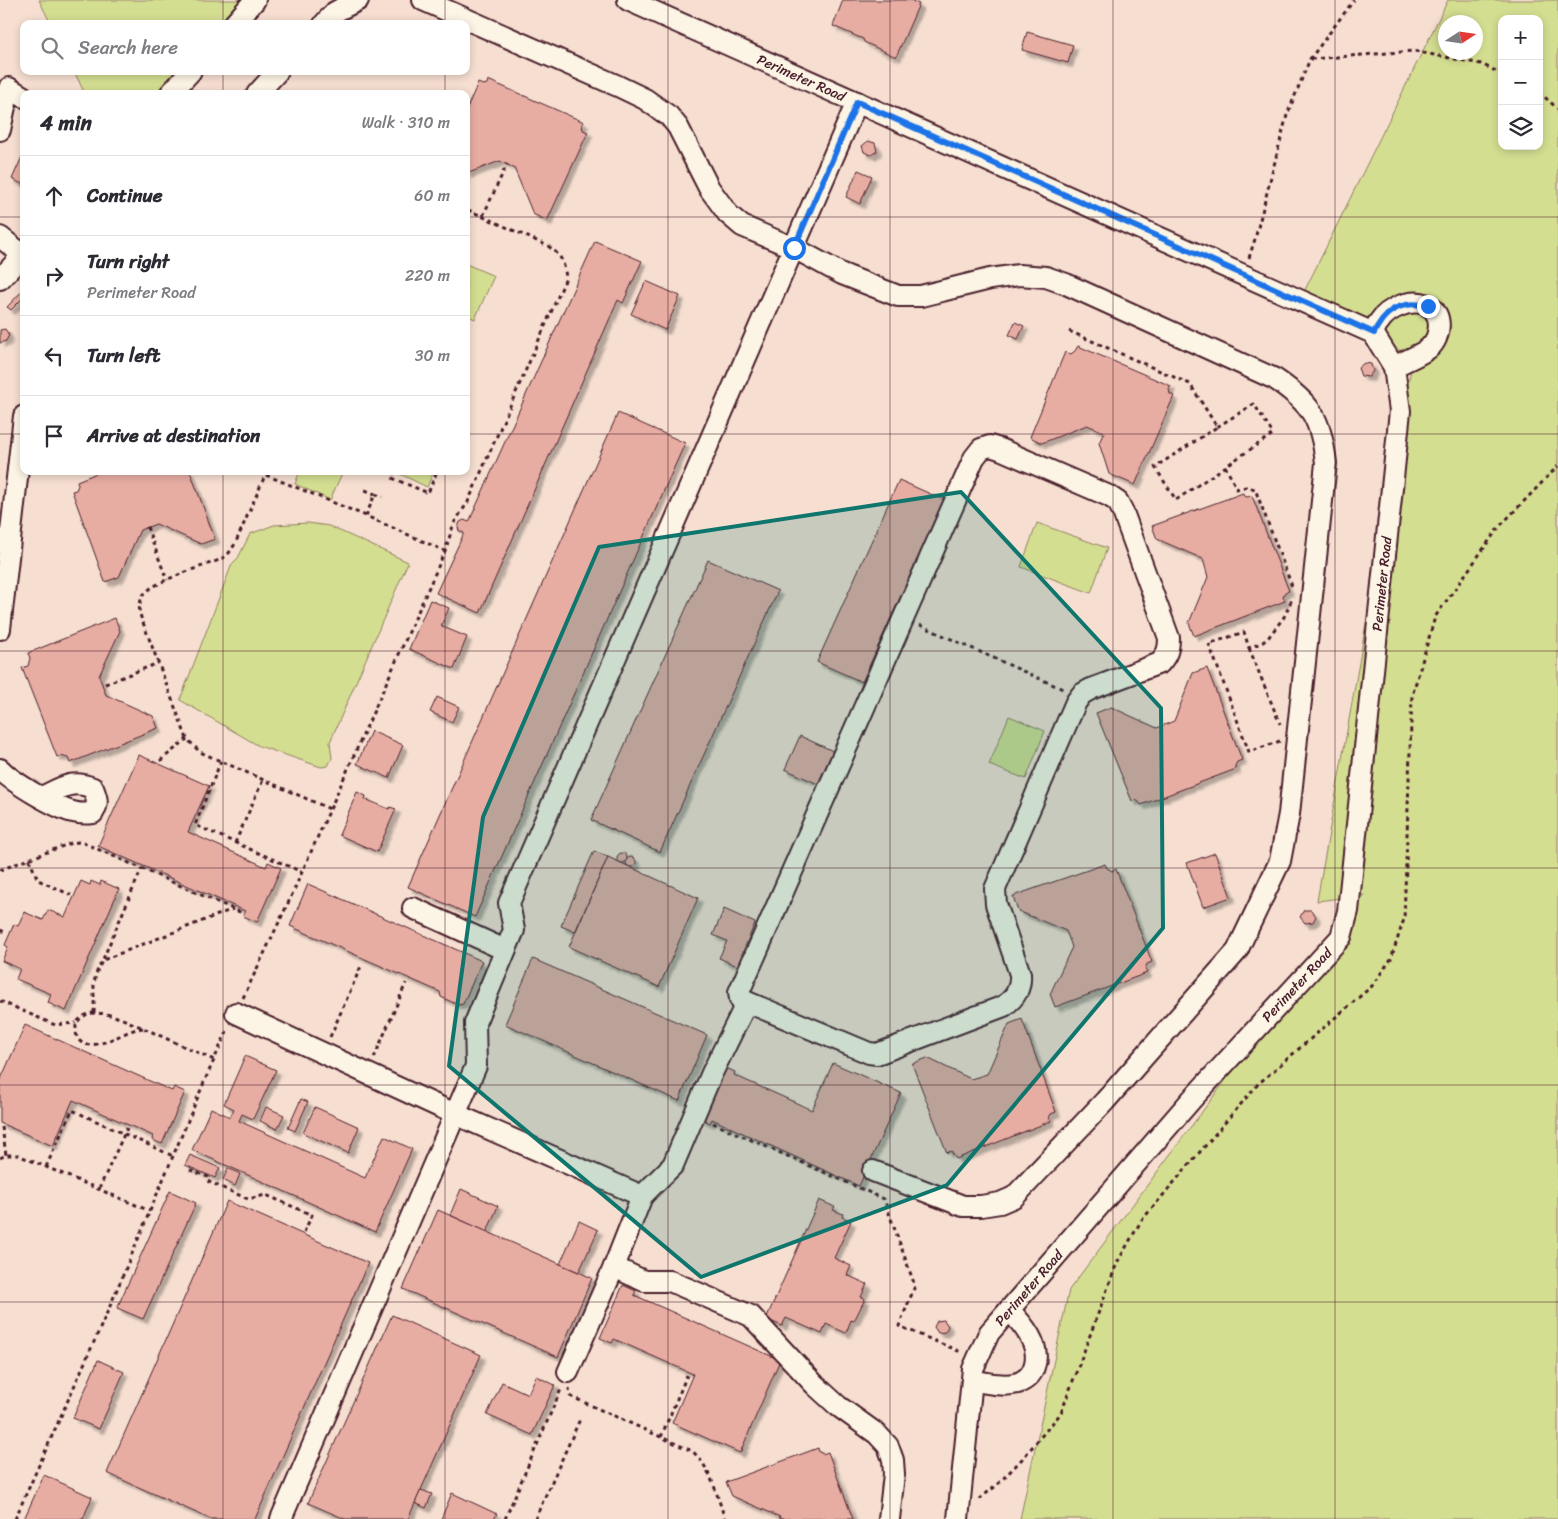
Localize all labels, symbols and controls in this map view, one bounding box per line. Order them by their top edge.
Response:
north arrow [1438,15,1483,60]
map controls [1498,15,1543,150]
button: + [1498,15,1543,60]
search box [20,20,470,75]
text: Search here [78,31,178,64]
icon: search [38,34,66,62]
street label: Perimeter Road [753,47,851,109]
button: − [1498,60,1543,105]
text: 4 min [40,104,92,142]
button: layers [1498,105,1543,150]
text: Walk · 310 m [362,108,450,137]
text: Continue [87,179,163,212]
text: 60 m [414,181,450,210]
icon: ahead [40,182,68,210]
route start [783,237,806,260]
text: Turn right [87,245,169,278]
text: 220 m [405,261,450,290]
icon: right [40,262,68,290]
text: Perimeter Road [87,278,196,307]
route end [1417,295,1440,318]
text: Turn left [87,339,160,372]
text: 30 m [415,341,450,370]
icon: left [40,342,68,370]
text: Arrive at destination [87,419,260,452]
icon: arrive [40,422,68,450]
street label: Perimeter Road [1365,534,1400,633]
street label: Perimeter Road [1255,941,1340,1028]
street label: Perimeter Road [988,1243,1071,1332]

